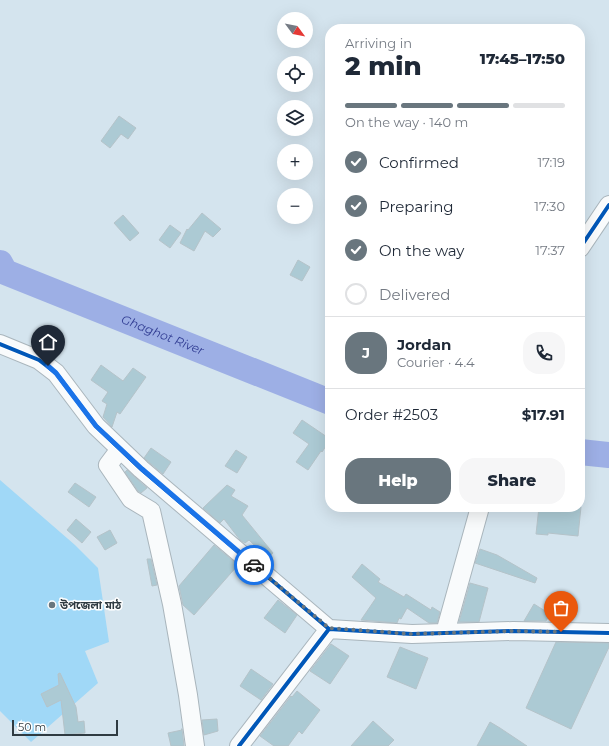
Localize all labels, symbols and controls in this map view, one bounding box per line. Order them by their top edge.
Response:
north arrow [277,12,313,48]
map controls [277,12,313,224]
text: Arriving in [345,35,412,51]
text: 17:45–17:50 [480,49,565,68]
text: 2 min [345,50,422,82]
button: locate [277,56,313,92]
button: layers [277,100,313,136]
text: On the way · 140 m [345,114,468,130]
button: + [277,144,313,180]
icon: check [345,151,367,173]
text: Confirmed [379,153,459,172]
text: 17:19 [538,154,565,170]
button: − [277,188,313,224]
icon: check [345,195,367,217]
text: Preparing [379,197,454,216]
text: 17:30 [534,198,565,214]
icon: check [345,239,367,261]
text: On the way [379,241,464,260]
text: 17:37 [535,242,565,258]
text: Delivered [379,285,451,304]
water label: Ghaghot River [119,311,206,358]
pin [31,325,65,366]
icon: home [37,331,59,353]
button: phone [523,332,565,374]
text: Jordan [397,335,451,354]
text: J [362,343,370,362]
text: Courier · 4.4 [397,354,475,370]
text: Order #2503 [345,405,438,424]
text: $17.91 [522,405,565,424]
button: Help [345,458,451,504]
button: Share [459,458,565,504]
courier [234,545,274,585]
icon: car [243,554,265,576]
pin [544,591,578,632]
icon: bag [550,597,572,619]
place label: উপজেলা মাঠ [59,598,122,612]
marker: উপজেলা মাঠ [47,600,57,610]
scale bar [12,718,118,737]
text: 50 m [18,720,46,734]

